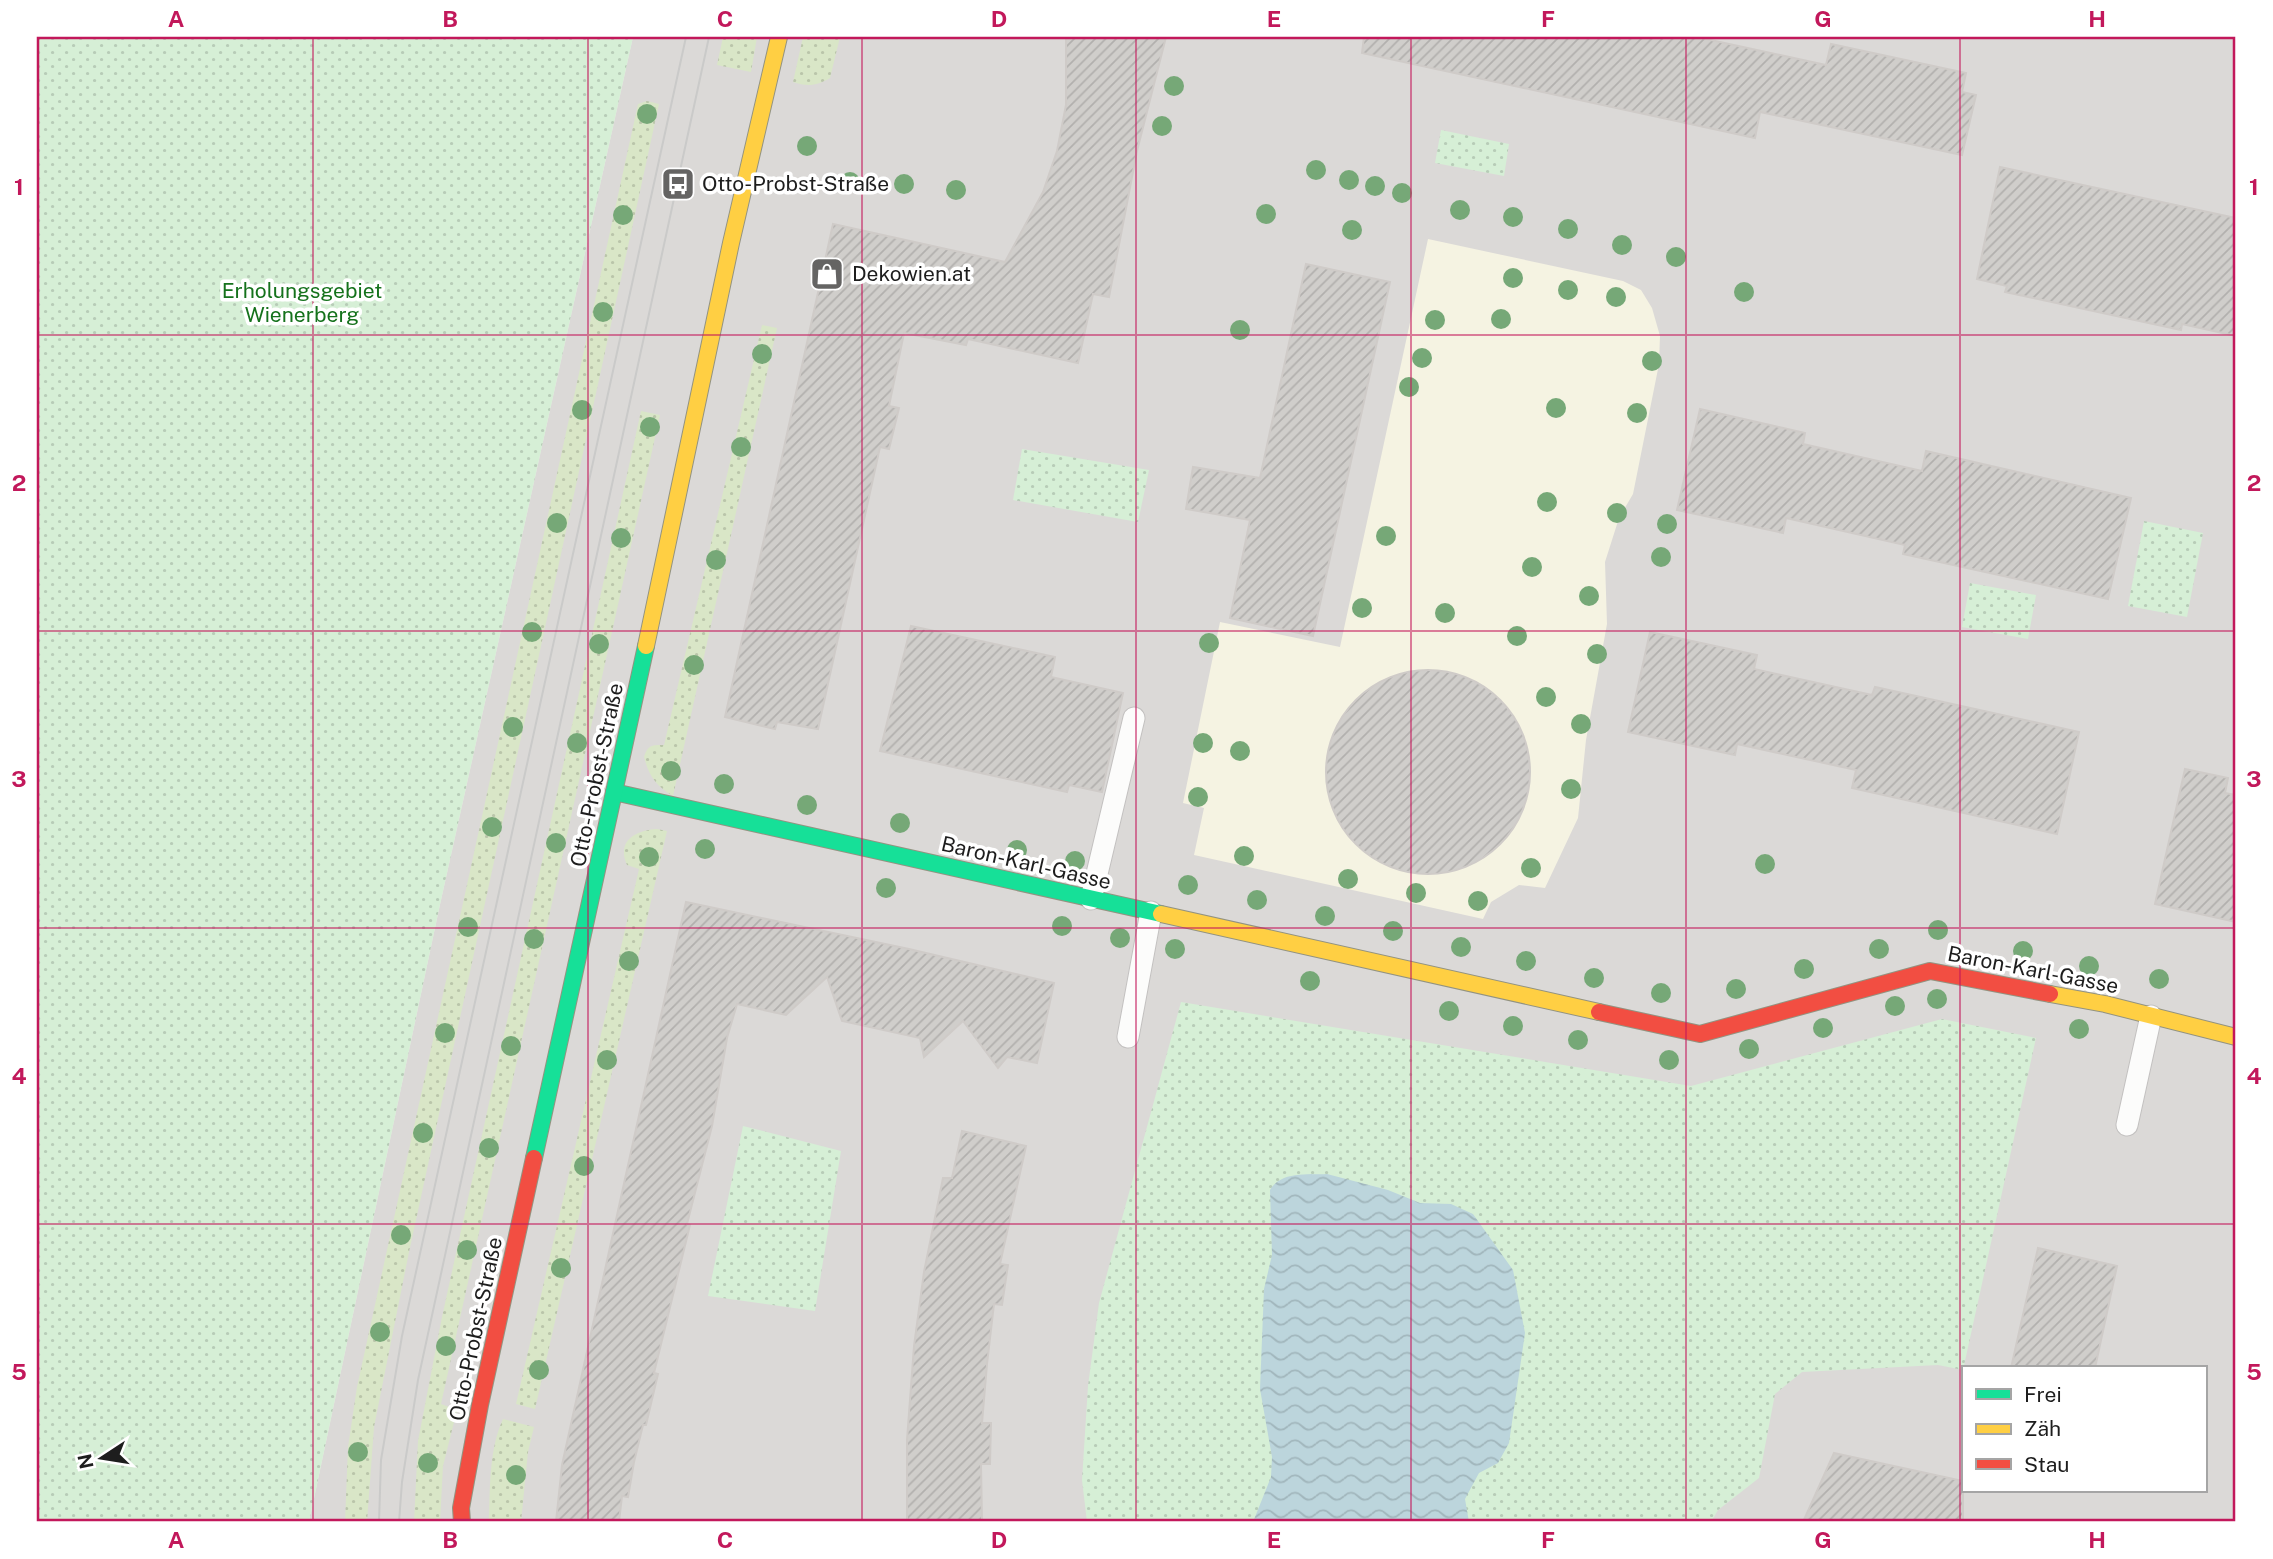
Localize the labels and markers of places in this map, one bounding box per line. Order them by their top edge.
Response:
bus stop icon: Otto-Probst-Straße [659,165,697,203]
place label: Otto-Probst-Straße [702,171,889,196]
shop icon: Dekowien.at [808,255,846,293]
place label: Dekowien.at [852,261,971,286]

